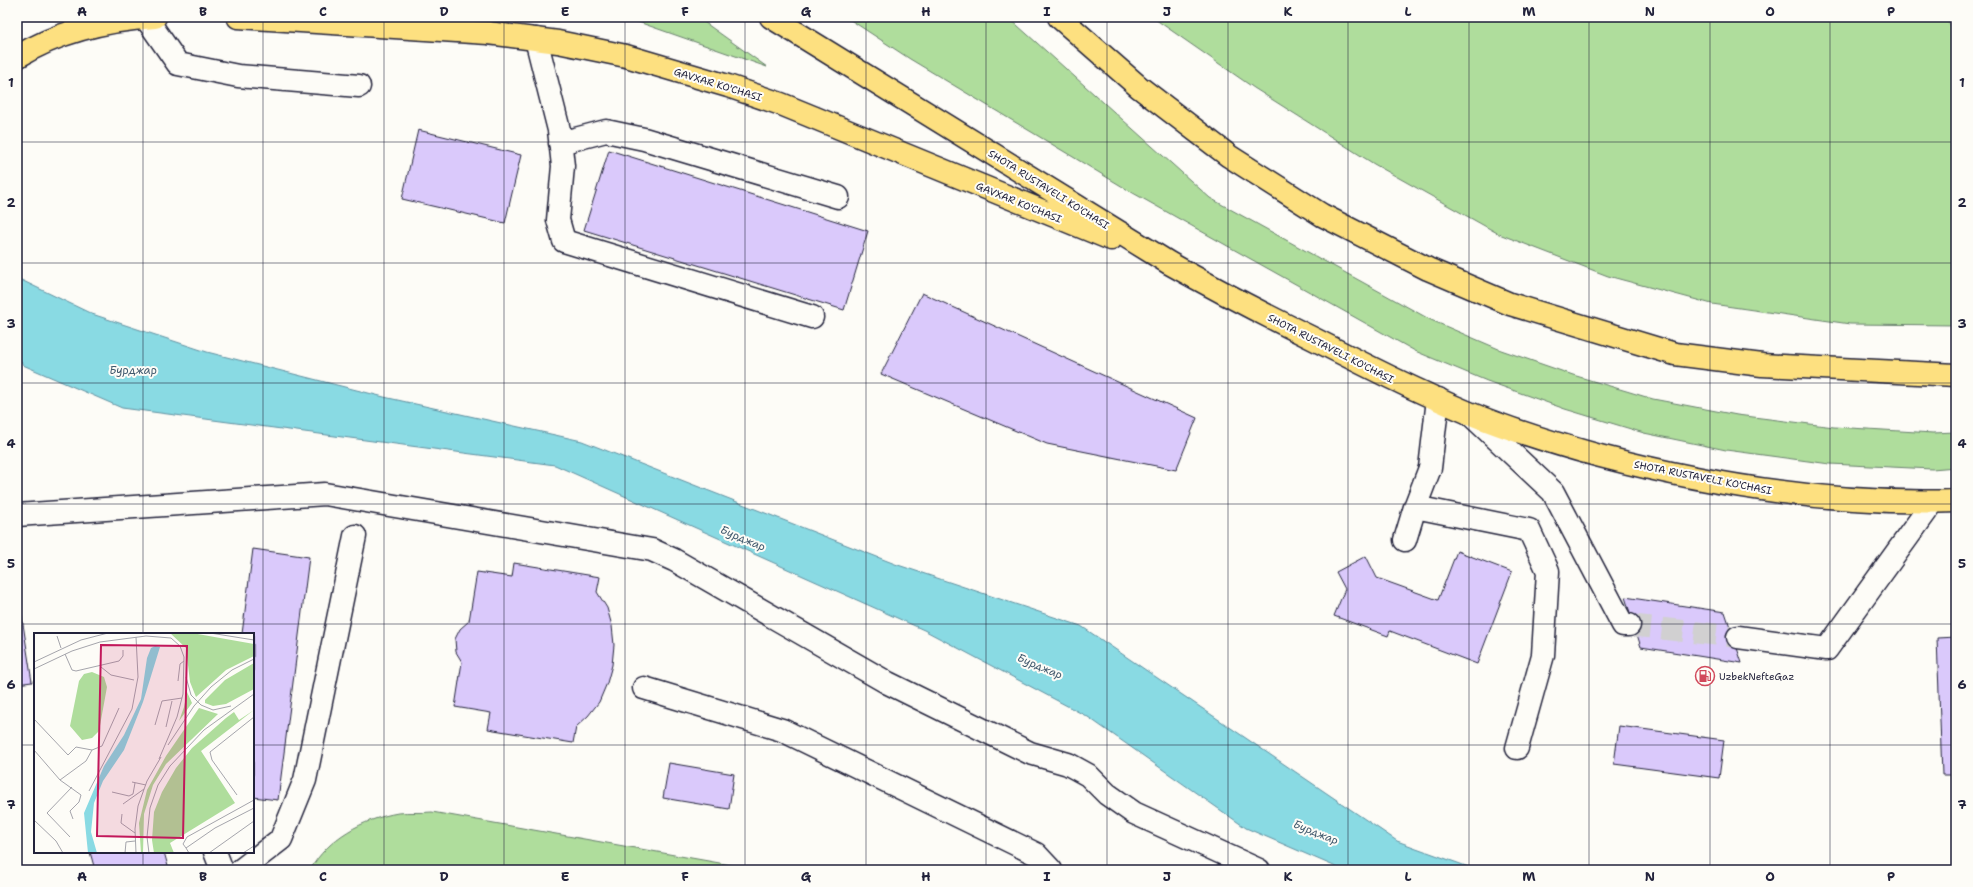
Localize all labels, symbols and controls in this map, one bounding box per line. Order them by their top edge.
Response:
text: A [77,3,87,20]
text: B [199,3,207,20]
text: C [319,3,327,20]
text: D [439,3,449,20]
text: E [561,3,570,20]
text: F [681,3,689,20]
text: G [801,3,812,20]
text: H [921,3,931,20]
text: I [1043,3,1051,20]
text: J [1163,3,1171,20]
text: K [1284,3,1293,20]
text: L [1404,3,1412,20]
text: M [1522,3,1536,20]
text: N [1645,3,1655,20]
text: O [1765,3,1775,20]
text: P [1887,3,1895,20]
street label: GAVXAR KO'CHASI [672,65,764,104]
text: 1 [8,74,14,91]
text: 1 [1959,74,1965,91]
street label: SHOTA RUSTAVELI KO'CHASI [986,147,1112,232]
street label: GAVXAR KO'CHASI [974,179,1064,226]
text: 2 [6,194,16,211]
text: 2 [1957,194,1967,211]
street label: SHOTA RUSTAVELI KO'CHASI [1266,311,1396,386]
text: 3 [6,315,16,332]
text: 3 [1957,315,1967,332]
water label: Бурджар [109,363,157,378]
text: 4 [6,435,16,452]
text: 4 [1957,435,1967,452]
street label: SHOTA RUSTAVELI KO'CHASI [1633,458,1773,497]
water label: Бурджар [718,522,768,555]
text: 5 [7,555,15,572]
text: 5 [1958,555,1966,572]
inset map [34,633,254,853]
water label: Бурджар [1015,650,1065,683]
fuel station icon: UzbekNefteGaz [1694,665,1716,687]
place label: UzbekNefteGaz [1719,670,1794,683]
text: 6 [6,676,16,693]
text: 6 [1957,676,1967,693]
text: 7 [6,796,16,813]
text: 7 [1957,796,1967,813]
water label: Бурджар [1291,817,1341,848]
text: A [77,868,87,885]
text: B [199,868,207,885]
text: C [319,868,327,885]
text: D [439,868,449,885]
text: E [561,868,570,885]
text: F [681,868,689,885]
text: G [801,868,812,885]
text: H [921,868,931,885]
text: I [1043,868,1051,885]
text: J [1163,868,1171,885]
text: K [1284,868,1293,885]
text: L [1404,868,1412,885]
text: M [1522,868,1536,885]
text: N [1645,868,1655,885]
text: O [1765,868,1775,885]
text: P [1887,868,1895,885]

